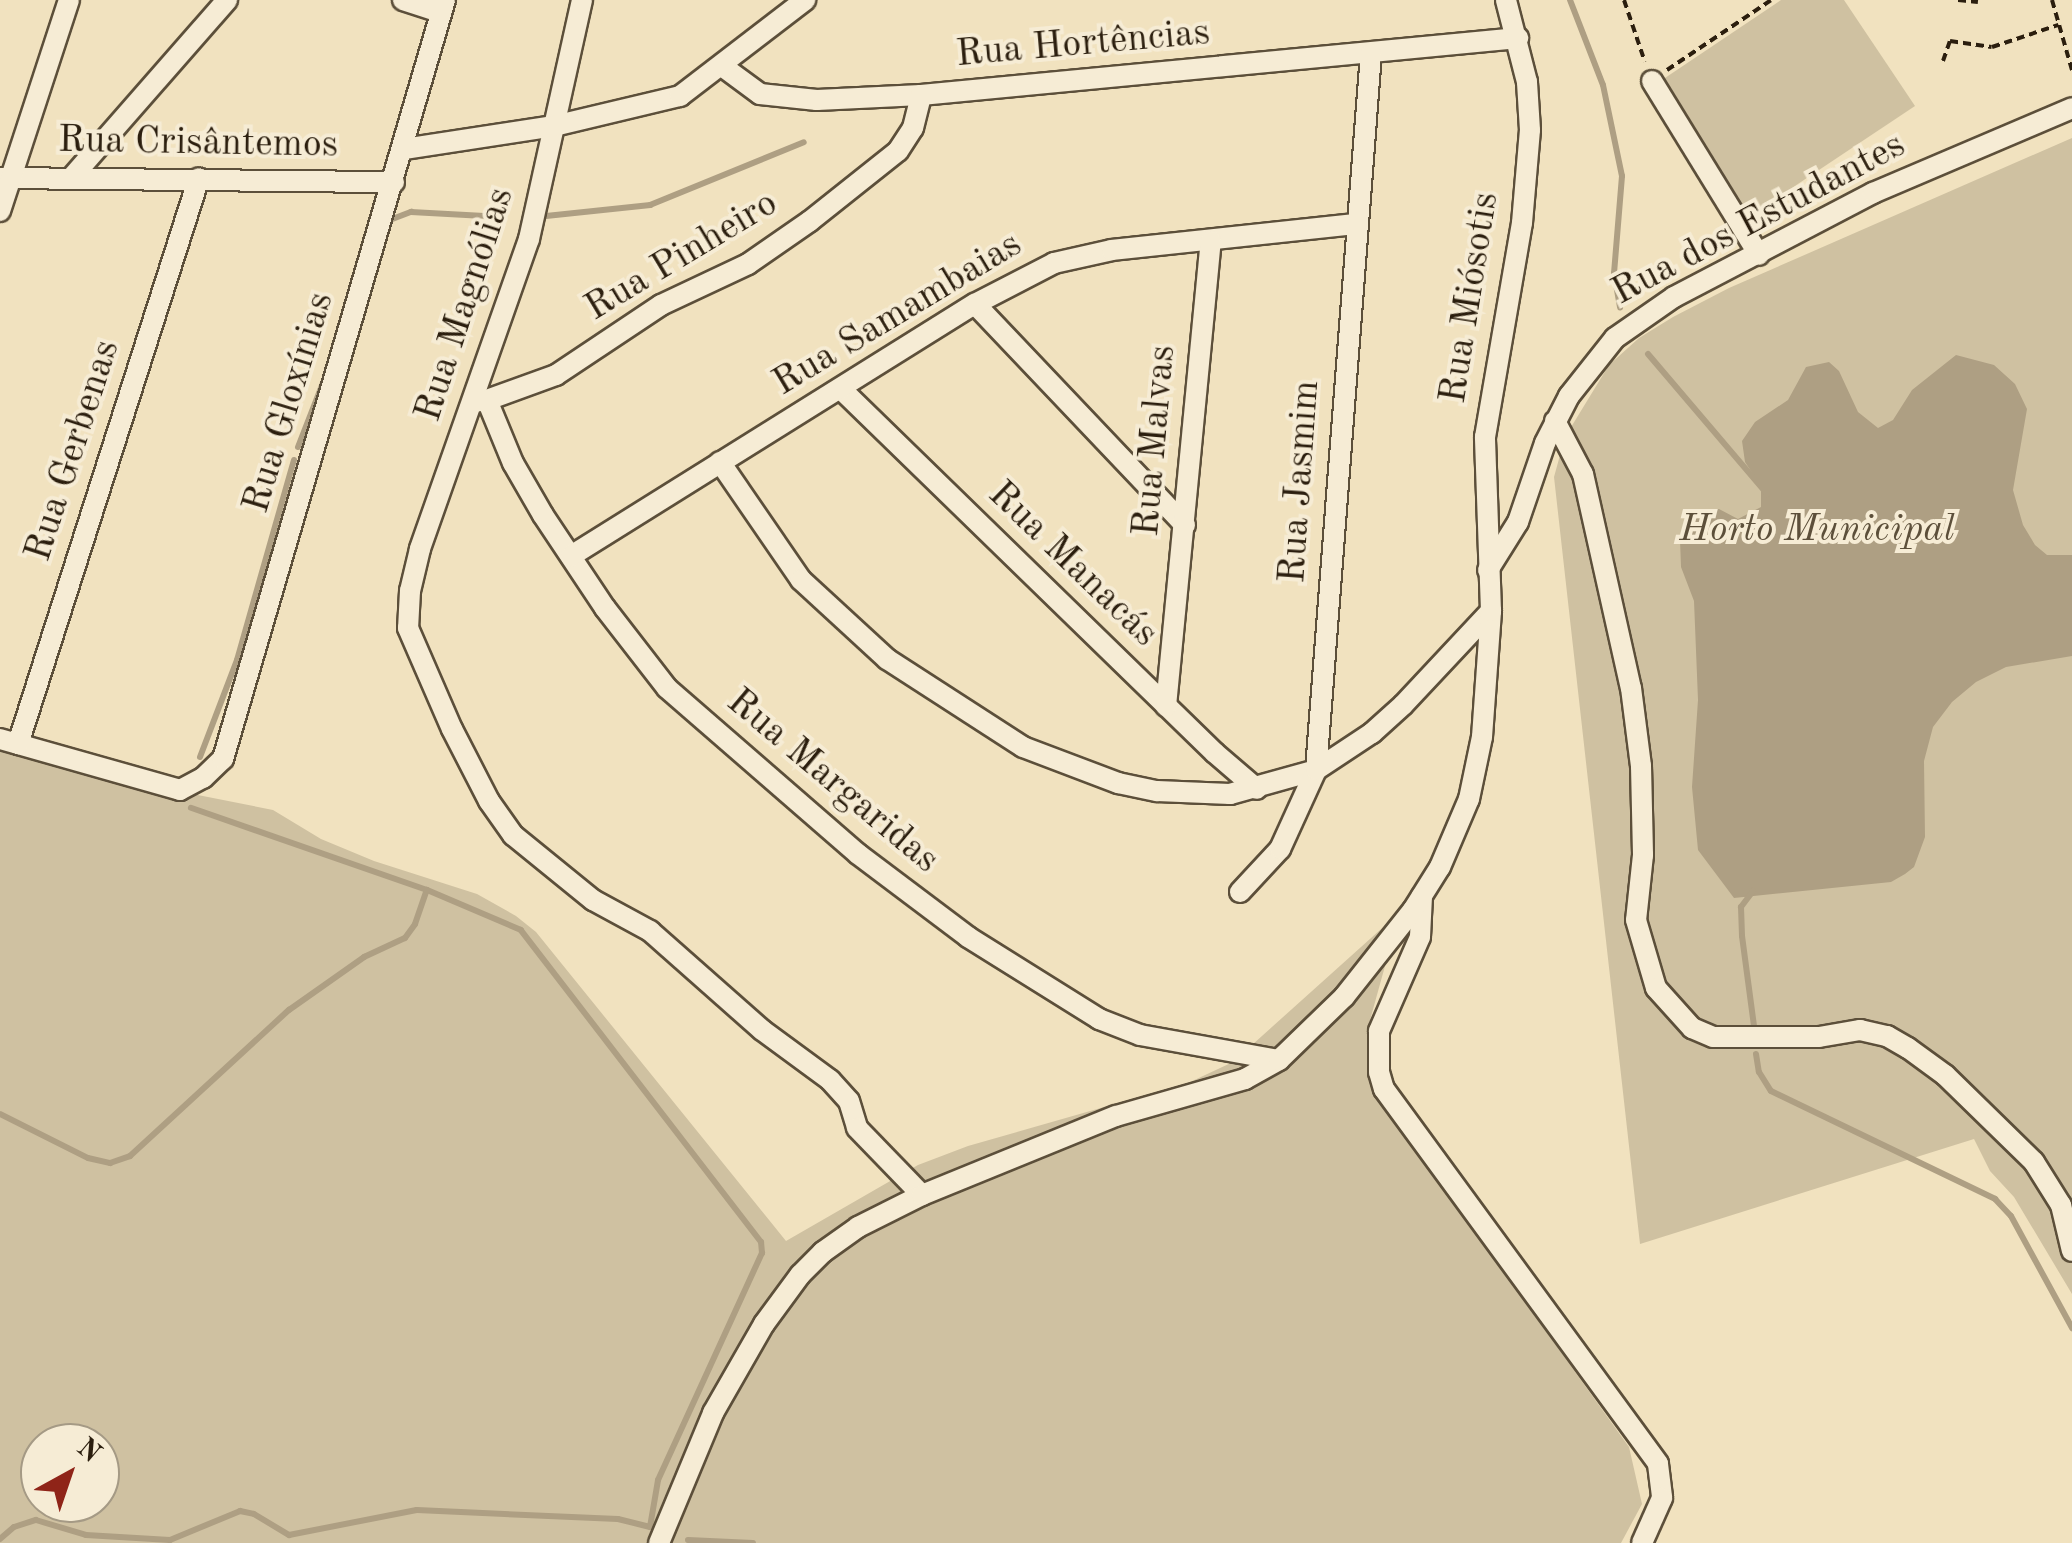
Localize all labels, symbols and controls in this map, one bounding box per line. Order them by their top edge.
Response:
street label: Rua Hortências [954,11,1212,79]
street label: Rua Crisântemos [57,119,339,169]
street label: Rua dos Estudantes [1605,123,1913,317]
street label: Rua Magnólias [407,182,525,428]
street label: Rua Pinheiro [578,182,786,332]
street label: Rua Miósotis [1432,189,1510,407]
street label: Rua Samambaias [765,223,1031,407]
street label: Rua Gloxínias [235,287,345,519]
street label: Rua Gerbenas [17,335,131,567]
street label: Rua Malvas [1125,343,1187,539]
street label: Rua Jasmim [1271,379,1331,585]
street label: Rua Manacás [978,473,1166,657]
park label: Horto Municipal [1679,508,1955,554]
street label: Rua Margaridas [716,680,948,884]
north arrow [20,1423,120,1523]
text: N [71,1434,105,1469]

